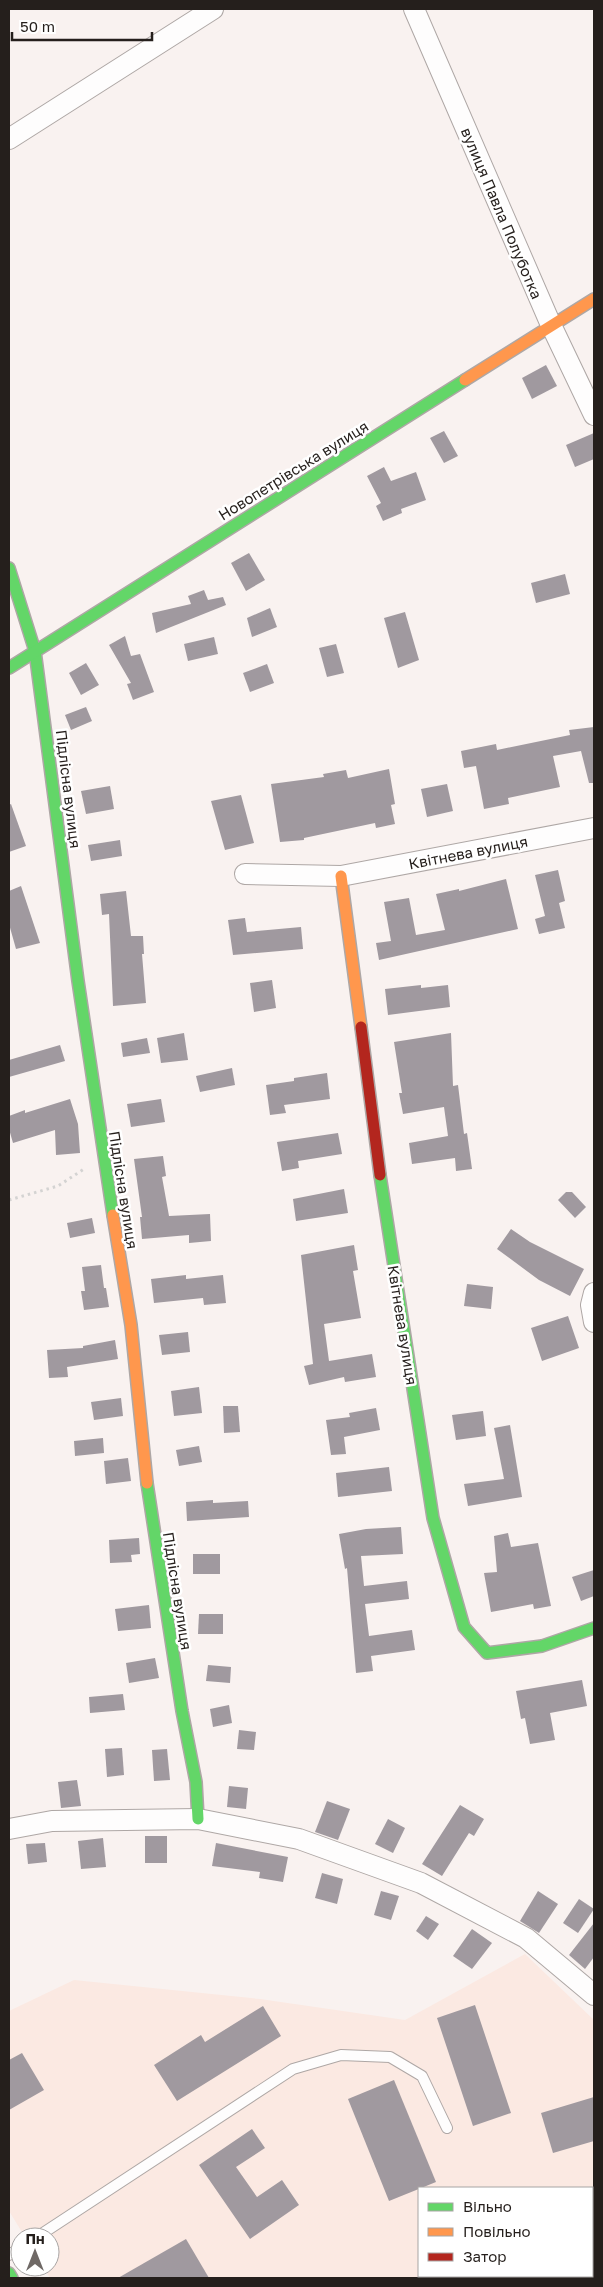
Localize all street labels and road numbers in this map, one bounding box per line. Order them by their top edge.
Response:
street label: вулиця Павла Полуботка [458,125,546,301]
street label: Новопетрівська вулиця [215,416,371,524]
street label: Підлісна вулиця [53,729,85,849]
street label: Квітнева вулиця [407,832,529,872]
street label: Підлісна вулиця [106,1130,142,1250]
street label: Квітнева вулиця [385,1264,421,1386]
street label: Підлісна вулиця [160,1531,196,1651]

